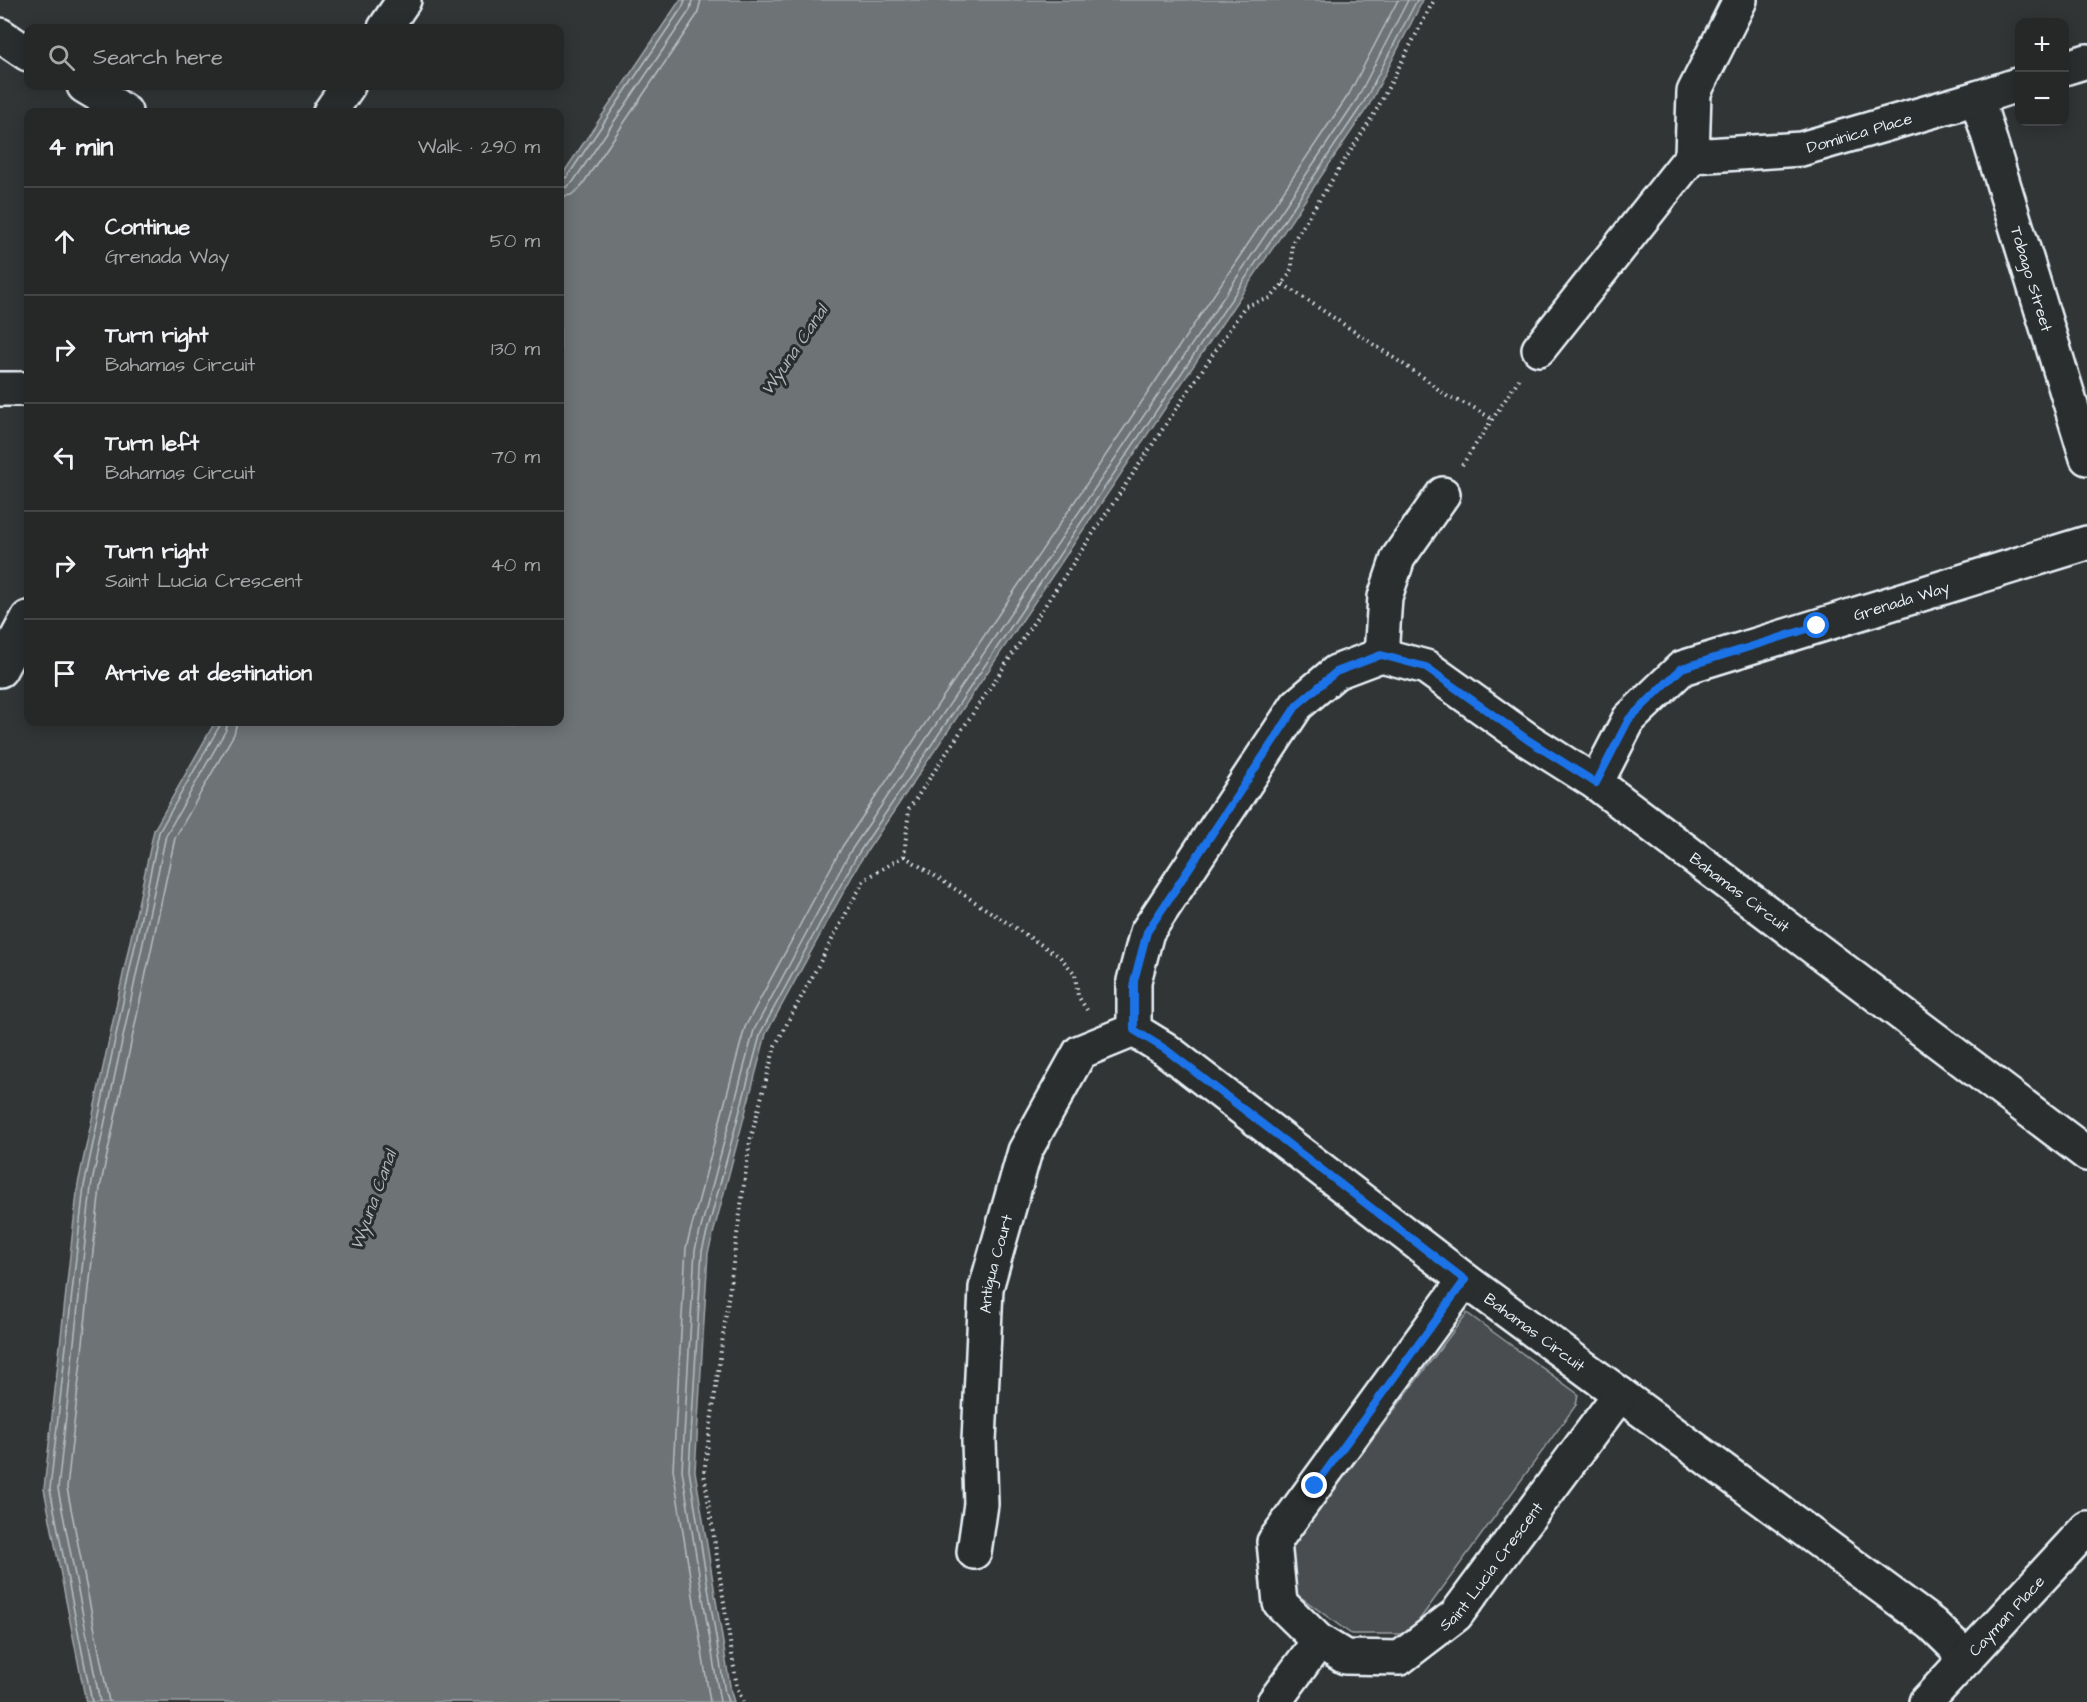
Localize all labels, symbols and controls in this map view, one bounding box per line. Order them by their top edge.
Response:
map controls [2015,18,2069,126]
button: + [2015,18,2069,72]
search box [24,24,564,90]
icon: search [45,41,78,74]
text: Search here [93,42,223,73]
button: − [2015,72,2069,126]
street label: Dominica Place [1804,107,1915,159]
text: 4 min [48,129,113,165]
text: Walk · 290 m [418,133,540,161]
text: Continue [105,212,190,243]
street label: Tobago Street [2005,224,2058,335]
icon: ahead [48,225,81,258]
text: 50 m [490,227,540,255]
text: Grenada Way [105,243,229,271]
water label: Wyuna Canal [755,298,836,401]
text: Turn right [105,320,208,351]
icon: right [48,333,81,366]
text: 130 m [491,335,540,363]
text: Bahamas Circuit [105,351,255,379]
text: Turn left [105,428,199,459]
icon: left [48,441,81,474]
text: 70 m [492,443,540,471]
text: Bahamas Circuit [105,459,255,487]
text: Turn right [105,536,208,567]
icon: right [48,549,81,582]
text: 40 m [490,551,540,579]
text: Saint Lucia Crescent [105,567,303,595]
street label: Grenada Way [1851,576,1953,626]
route start [1803,612,1829,638]
icon: arrive [48,657,81,690]
text: Arrive at destination [105,658,312,689]
street label: Bahamas Circuit [1685,848,1795,938]
water label: Wyuna Canal [344,1145,405,1254]
street label: Antigua Court [975,1211,1019,1314]
street label: Bahamas Circuit [1479,1288,1590,1377]
route end [1301,1472,1327,1498]
street label: Saint Lucia Crescent [1435,1497,1549,1636]
street label: Cayman Place [1964,1571,2050,1661]

